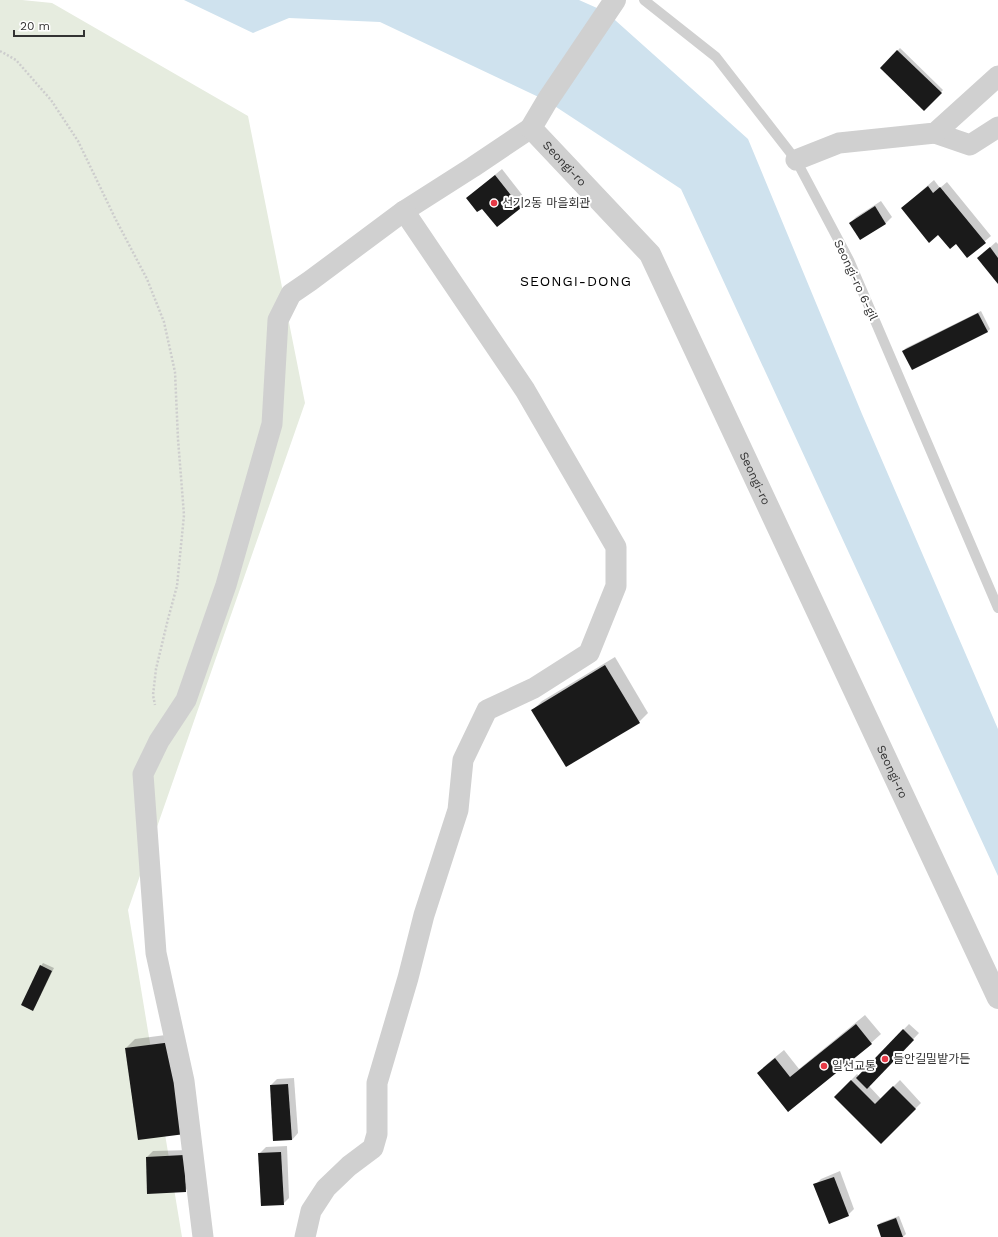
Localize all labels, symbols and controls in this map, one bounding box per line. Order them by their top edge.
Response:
scale bar [14,12,84,38]
text: 20 m [20,19,50,33]
street label: Seongi-ro [540,138,589,189]
place label: 선기2동 마을회관 [502,196,590,210]
marker: 선기2동 마을회관 [489,198,499,208]
street label: Seongi-ro 6-gil [831,237,881,323]
district label: SEONGI-DONG [520,273,632,289]
street label: Seongi-ro [736,449,773,507]
street label: Seongi-ro [874,743,911,800]
place label: 들안길밀밭가든 [893,1052,970,1066]
marker: 들안길밀밭가든 [880,1054,890,1064]
place label: 일선교통 [832,1059,876,1073]
marker: 일선교통 [819,1061,829,1071]

